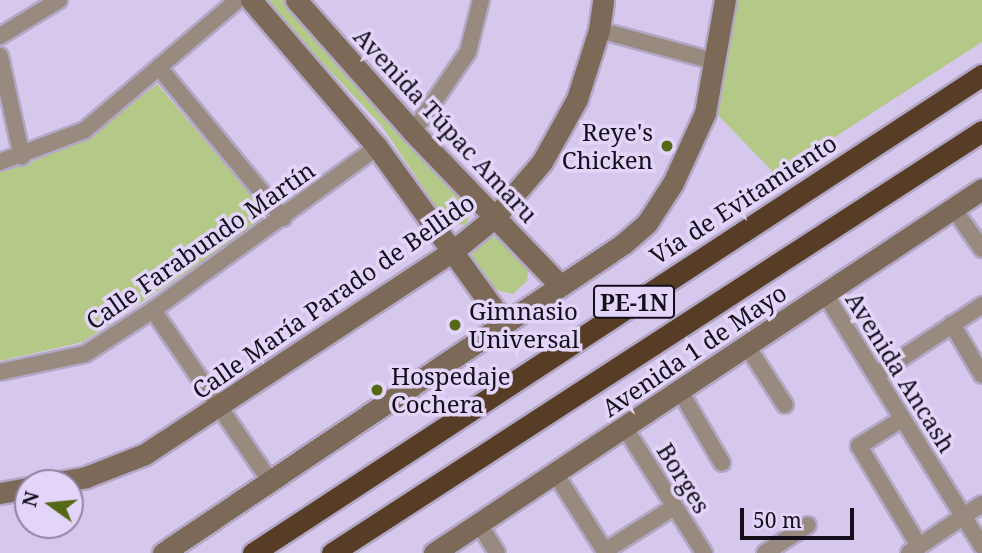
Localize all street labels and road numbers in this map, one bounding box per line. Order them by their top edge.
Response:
street label: Avenida Túpac Amaru [348,22,544,228]
street label: Vía de Evitamiento [644,128,842,270]
street label: Calle Farabundo Martín [80,155,320,335]
street label: Calle María Parado de Bellido [186,187,480,405]
street label: Avenida 1 de Mayo [596,278,792,422]
road number: PE-1N [592,282,676,322]
street label: Avenida Ancash [840,286,962,458]
street label: Borges [651,438,717,518]

